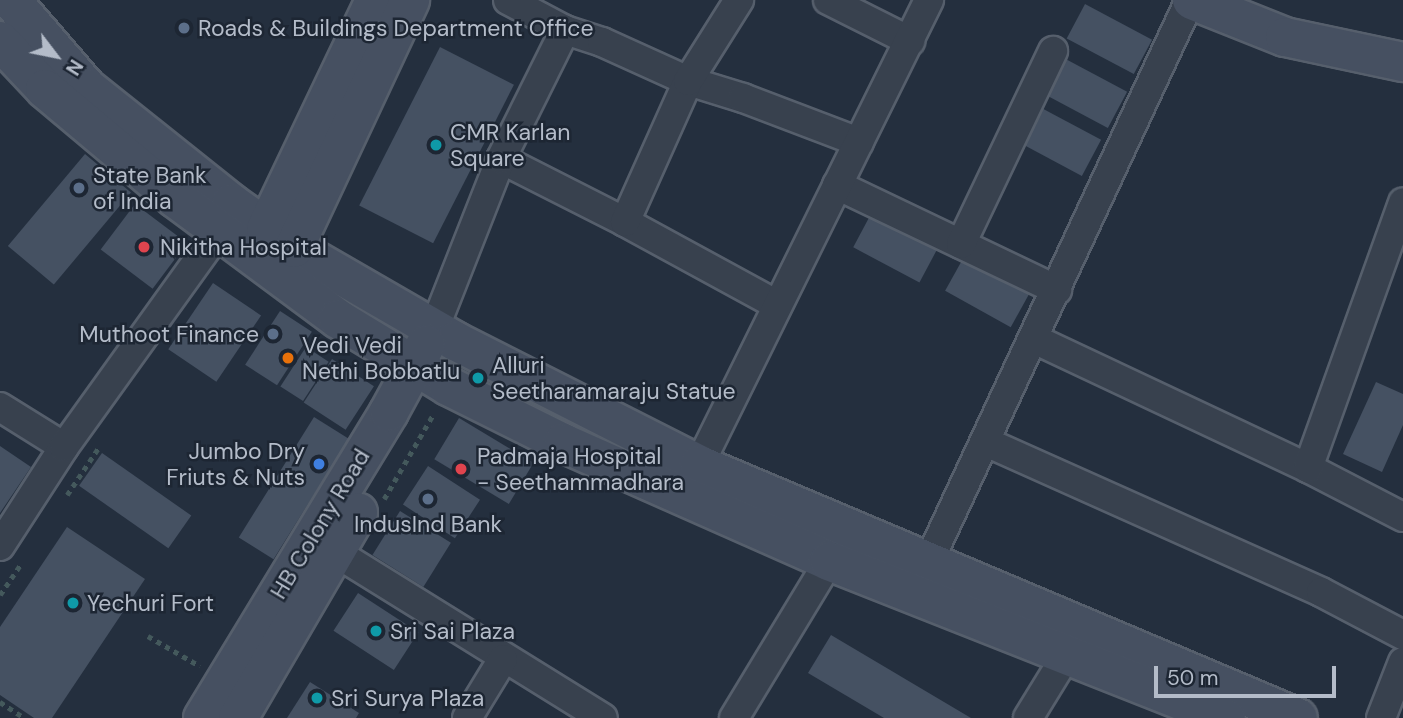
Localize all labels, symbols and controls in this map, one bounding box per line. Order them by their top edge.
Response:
place label: Roads & Buildings Department Office [198,14,594,42]
marker: Roads & Buildings Department Office [176,20,192,36]
north arrow [21,21,91,91]
text: N [60,55,89,80]
place label: CMR Karlan Square [450,118,570,172]
marker: CMR Karlan Square [428,137,444,153]
place label: State Bank of India [93,161,207,215]
marker: State Bank of India [71,180,87,196]
place label: Nikitha Hospital [160,233,327,261]
marker: Nikitha Hospital [134,237,154,257]
place label: Muthoot Finance [79,320,259,348]
marker: Muthoot Finance [265,326,281,342]
place label: Vedi Vedi Nethi Bobbatlu [302,331,460,385]
marker: Vedi Vedi Nethi Bobbatlu [280,350,296,366]
place label: Alluri Seetharamaraju Statue [492,351,736,405]
marker: Alluri Seetharamaraju Statue [470,370,486,386]
place label: Jumbo Dry Friuts & Nuts [166,437,305,491]
place label: Padmaja Hospital - Seethammadhara [477,442,684,496]
street label: HB Colony Road [264,444,376,604]
marker: Jumbo Dry Friuts & Nuts [311,456,327,472]
marker: Padmaja Hospital - Seethammadhara [451,459,471,479]
marker: IndusInd Bank [420,491,436,507]
place label: IndusInd Bank [354,510,502,538]
place label: Yechuri Fort [87,589,214,617]
marker: Yechuri Fort [65,595,81,611]
place label: Sri Sai Plaza [390,617,515,645]
marker: Sri Sai Plaza [368,623,384,639]
scale bar [1158,652,1340,696]
text: 50 m [1167,664,1218,692]
place label: Sri Surya Plaza [331,684,484,712]
marker: Sri Surya Plaza [309,690,325,706]

